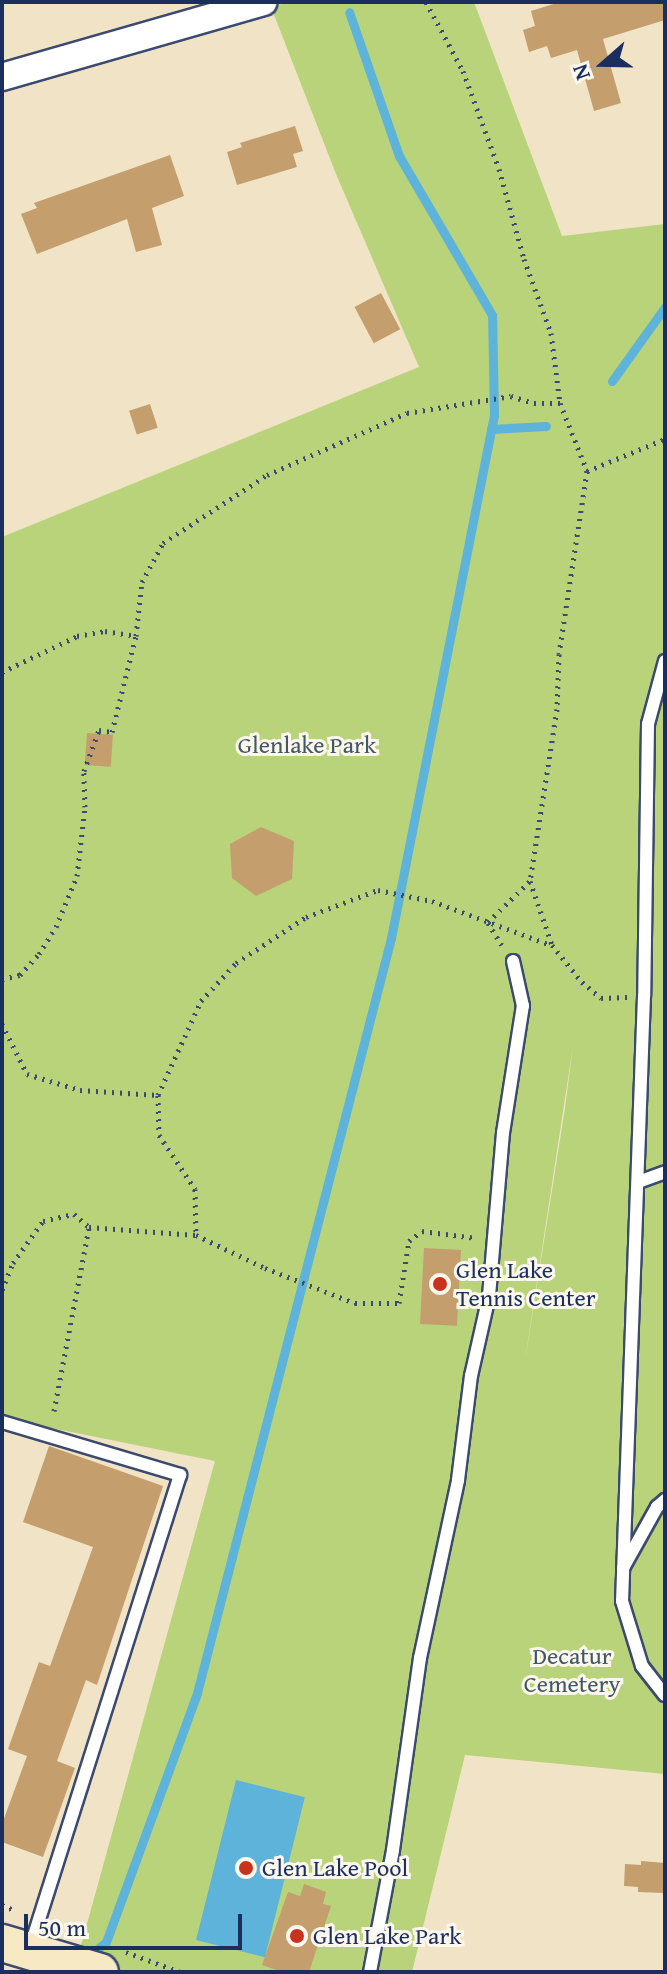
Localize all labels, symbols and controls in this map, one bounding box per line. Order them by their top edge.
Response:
north arrow [563,24,643,104]
text: N [563,60,598,85]
park label: Glenlake Park [238,731,376,759]
place label: Glen Lake Tennis Center [456,1256,596,1312]
marker: Glen Lake Tennis Center [431,1275,449,1293]
park label: Decatur Cemetery [524,1642,620,1698]
place label: Glen Lake Pool [262,1854,408,1882]
marker: Glen Lake Pool [237,1859,255,1877]
scale bar [28,1898,246,1948]
text: 50 m [38,1910,86,1945]
place label: Glen Lake Park [313,1922,462,1950]
marker: Glen Lake Park [288,1927,306,1945]

